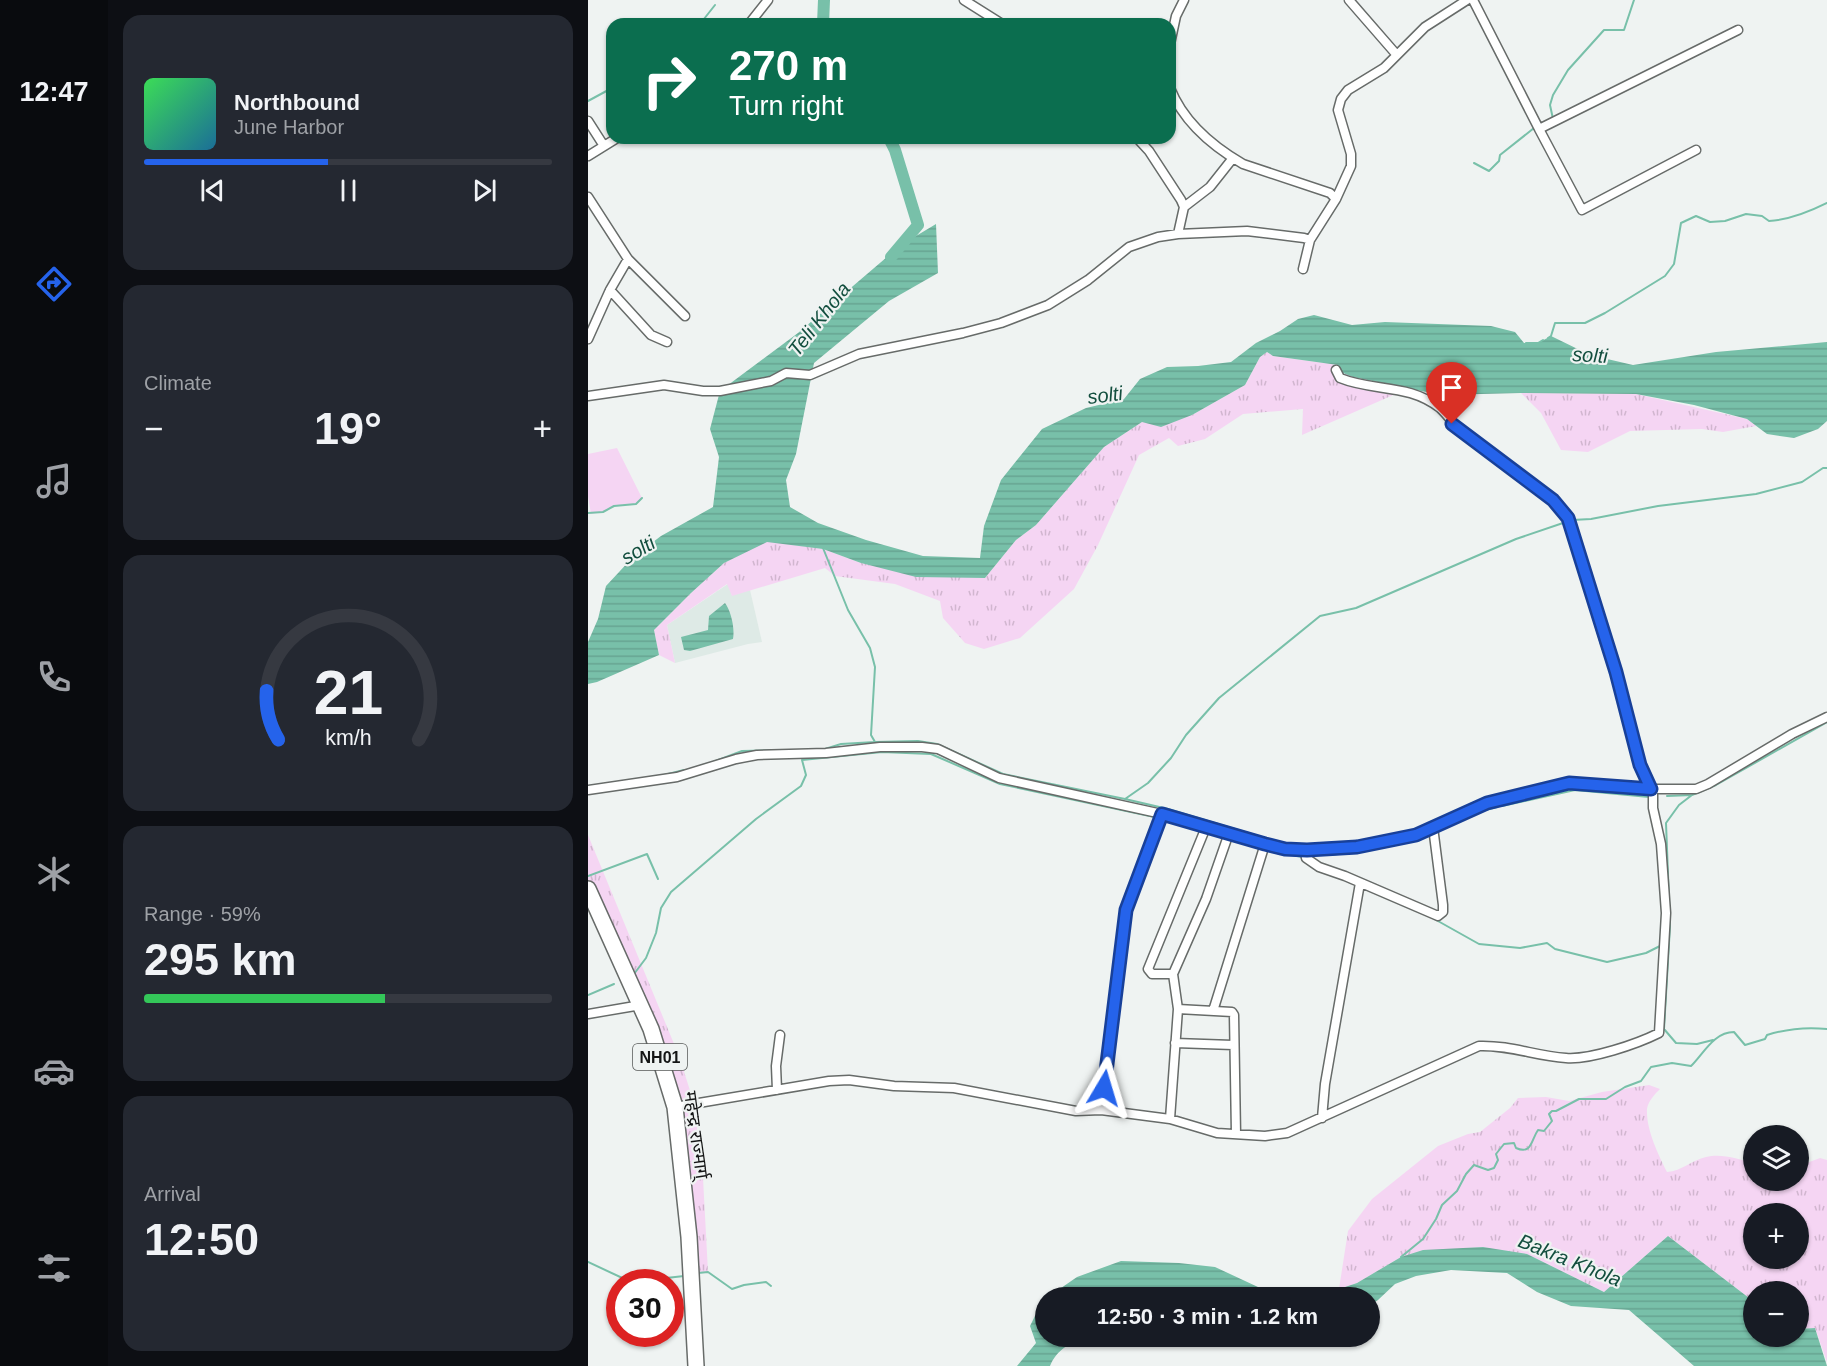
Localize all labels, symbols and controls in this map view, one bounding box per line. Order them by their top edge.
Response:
icon: right [630,42,708,120]
text: 270 m [729,42,848,89]
text: 12:47 [19,77,89,107]
text: Northbound [234,90,360,115]
text: Turn right [729,91,844,121]
text: June Harbor [234,116,344,138]
icon: previous [196,174,229,207]
icon: pause [332,174,365,207]
icon: next [468,174,501,207]
icon: directions [33,263,75,305]
water label: Teli Khola [784,278,854,360]
water label: solti [1572,343,1609,367]
pin [1426,362,1477,424]
icon: arrive [1435,371,1468,404]
text: Climate [144,372,212,394]
water label: solti [1086,382,1125,408]
text: 19° [314,403,382,454]
text: − [144,410,163,447]
text: + [533,410,552,447]
icon: music [33,460,75,502]
water label: solti [617,531,659,569]
icon: phone [33,656,75,698]
text: 21 [313,658,383,727]
text: km/h [325,726,371,750]
icon: climate [33,853,75,895]
text: Range · 59% [144,903,261,925]
text: 295 km [144,934,297,985]
road number: NH01 [633,1044,687,1070]
icon: car [33,1050,75,1092]
position arrow [1072,1056,1136,1120]
street label: महेन्द्र राज्मार्ग् [679,1090,713,1183]
map controls [1743,1125,1809,1347]
button: layers [1743,1125,1809,1191]
text: Arrival [144,1183,201,1205]
button: + [1743,1203,1809,1269]
text: 12:50 [144,1214,259,1265]
water label: Bakra Khola [1515,1229,1625,1291]
icon: filters [33,1247,75,1289]
speed limit sign: 30 [606,1269,684,1347]
button: − [1743,1281,1809,1347]
text: 12:50 · 3 min · 1.2 km [1097,1304,1318,1329]

